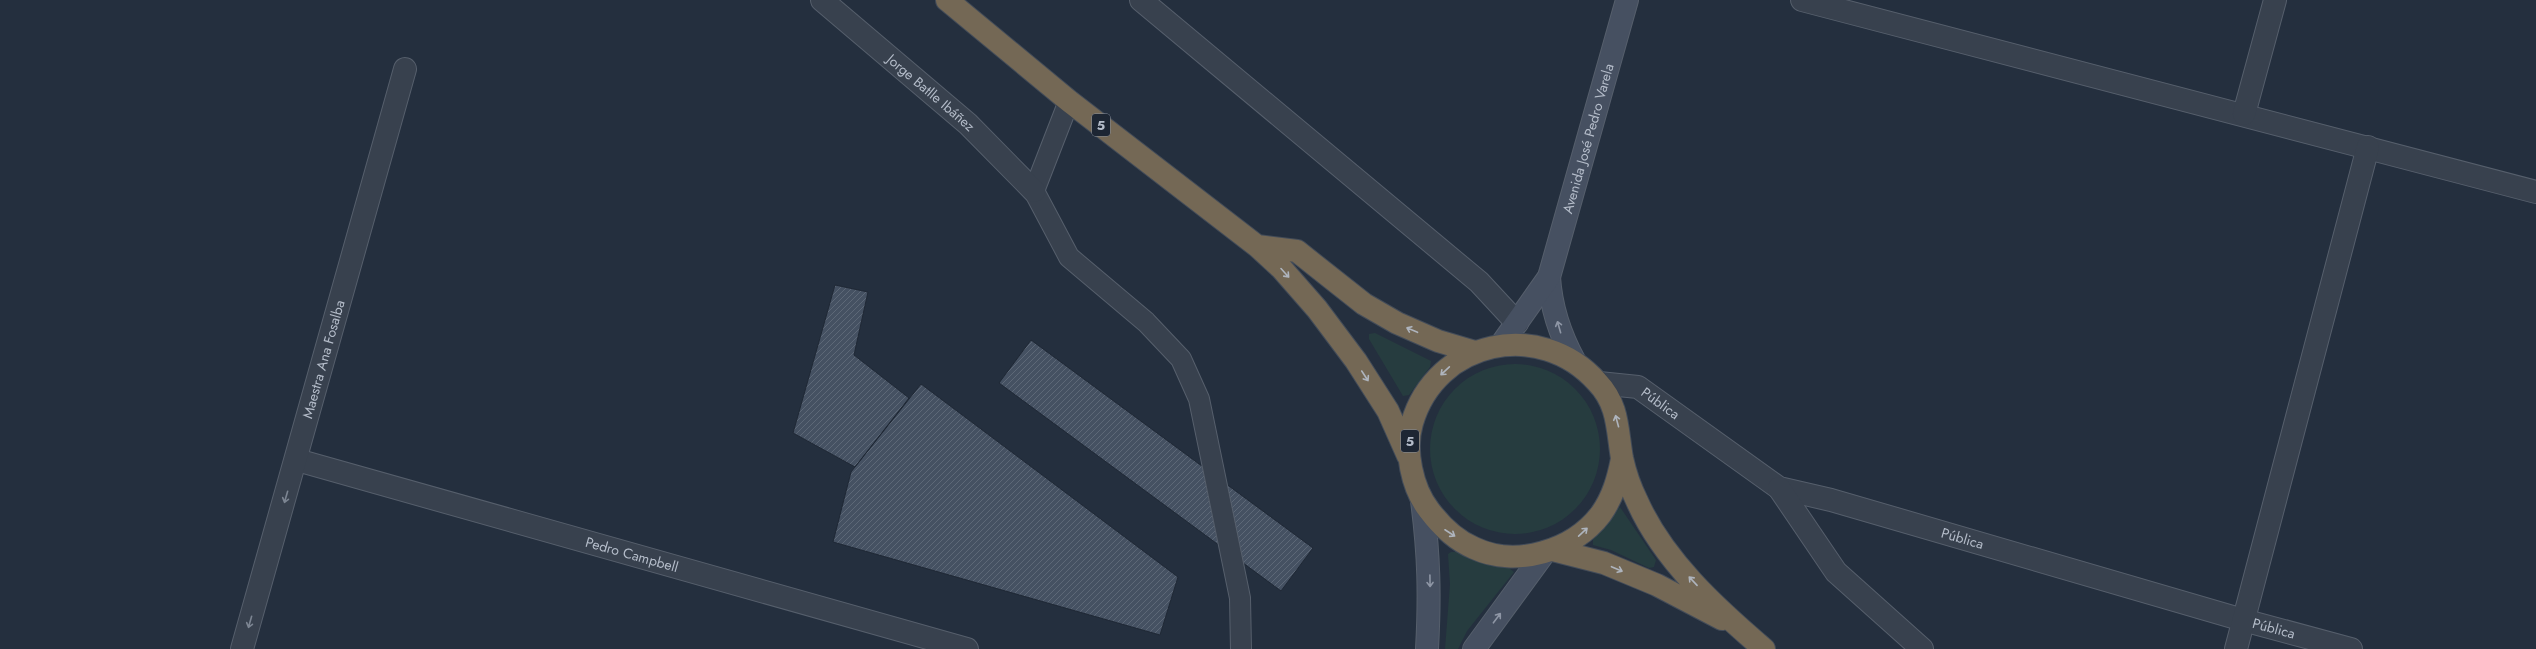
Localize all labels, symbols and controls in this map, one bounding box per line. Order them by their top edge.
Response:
street label: Jorge Batlle Ibáñez [881,48,980,136]
street label: Avenida José Pedro Varela [1557,61,1619,216]
road number: 5 [1092,114,1110,136]
one-way arrow [1281,268,1290,279]
street label: Maestra Ana Fosalba [297,298,350,421]
one-way arrow [1555,321,1562,334]
one-way arrow [1406,325,1418,333]
one-way arrow [1440,366,1450,376]
one-way arrow [1361,370,1369,381]
street label: Pública [1637,382,1684,424]
one-way arrow [1613,414,1620,427]
road number: 5 [1401,430,1419,452]
one-way arrow [282,490,289,503]
street label: Pública [1939,523,1986,554]
one-way arrow [1578,527,1588,537]
one-way arrow [1444,529,1455,537]
street label: Pedro Campbell [583,532,681,577]
one-way arrow [1611,565,1623,573]
one-way arrow [1426,574,1433,587]
one-way arrow [1689,576,1698,586]
one-way arrow [1493,612,1501,623]
street label: Pública [2250,613,2297,644]
one-way arrow [246,615,253,628]

